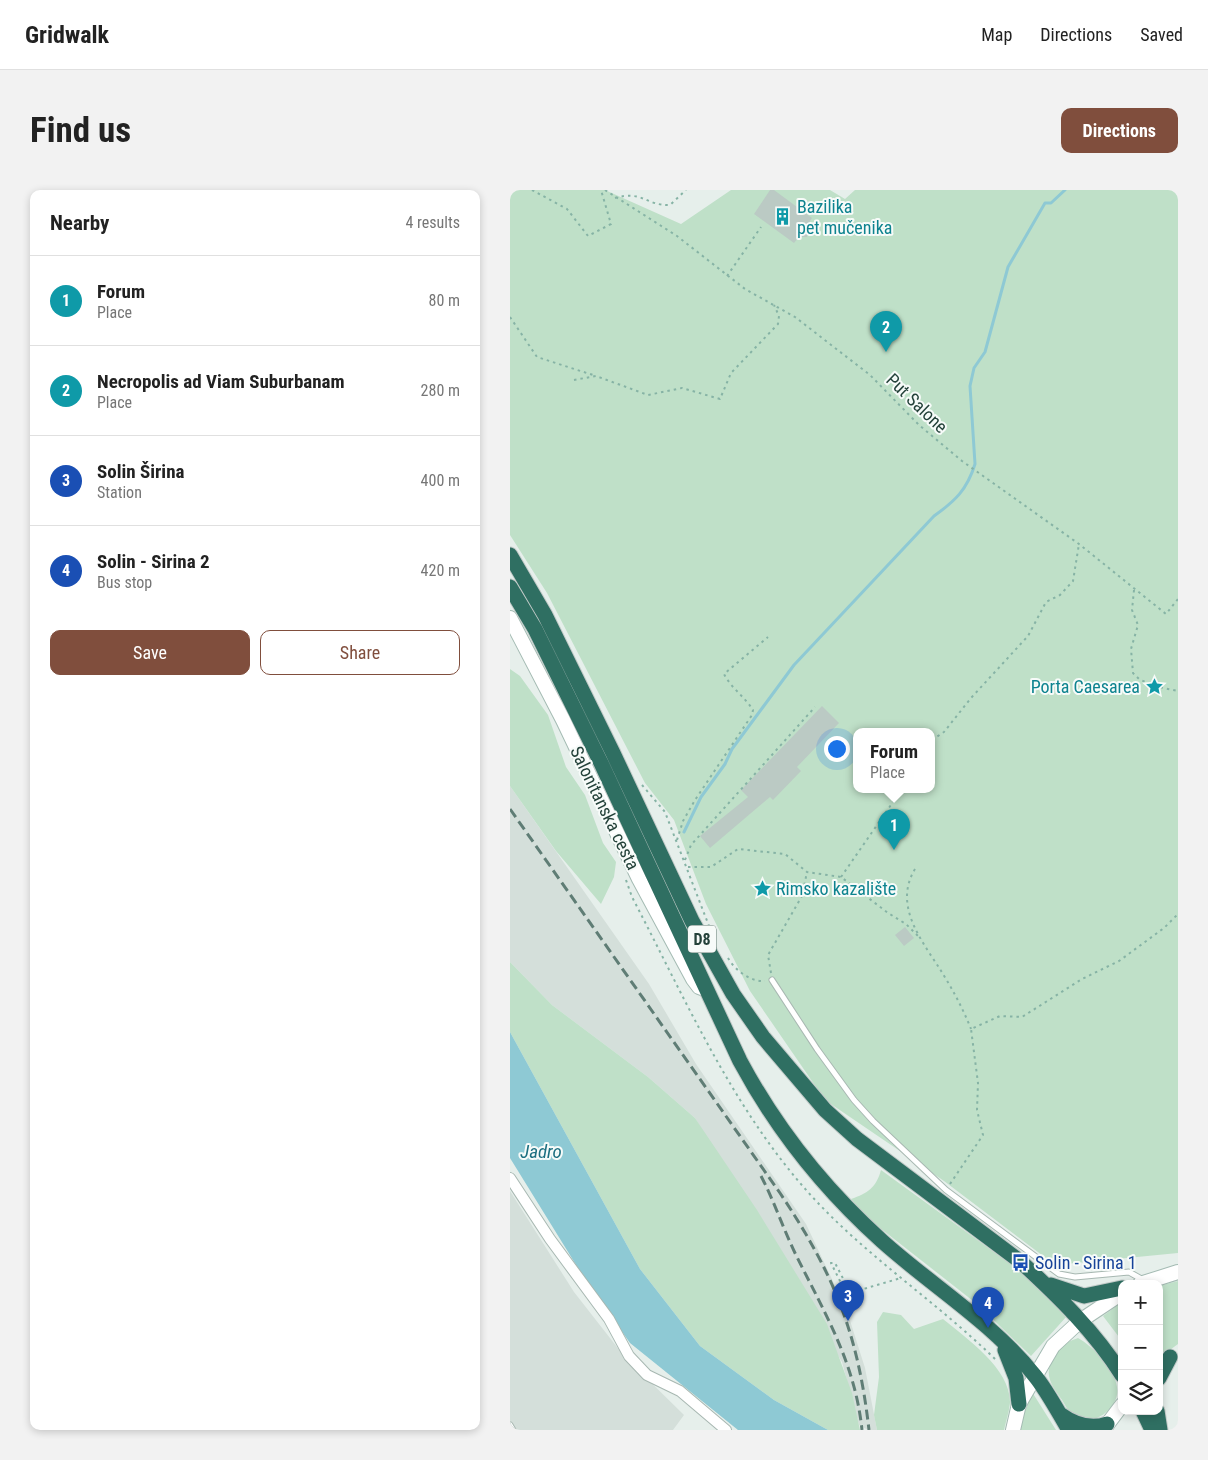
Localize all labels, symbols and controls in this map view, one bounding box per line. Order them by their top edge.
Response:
text: Gridwalk [25,21,109,49]
text: Map [981,24,1012,45]
text: Directions [1040,24,1112,45]
text: Saved [1140,24,1183,45]
button: Directions [1061,108,1178,153]
text: Find us [30,110,131,151]
place label: Bazilika pet mučenika [797,196,892,238]
building icon: Bazilika pet mučenika [773,206,793,226]
text: Nearby [50,211,109,235]
text: 4 results [405,213,460,232]
text: Forum [97,280,145,303]
text: 1 [62,291,70,310]
text: 80 m [428,291,460,310]
text: Place [97,303,132,322]
pin: 2 [870,311,902,352]
street label: Put Salone [882,369,952,437]
text: Necropolis ad Viam Suburbanam [97,370,345,393]
text: 2 [62,381,70,400]
text: 280 m [421,381,460,400]
text: Place [97,393,132,412]
text: Solin Širina [97,460,184,483]
text: 3 [62,471,70,490]
text: 400 m [421,471,460,490]
text: Station [97,483,142,502]
text: Solin - Sirina 2 [97,550,210,573]
text: 4 [62,561,70,580]
text: 420 m [421,561,460,580]
text: Bus stop [97,573,152,592]
button: Save [50,630,250,675]
button: Share [260,630,460,675]
place label: Porta Caesarea [1031,676,1140,697]
place icon: Porta Caesarea [1144,676,1164,696]
popup [853,728,935,793]
your location [824,736,850,762]
text: Forum [870,740,918,763]
street label: Salonitanska cesta [566,743,644,873]
text: Place [870,763,905,782]
pin: 1 [878,809,910,850]
place icon: Rimsko kazalište [752,878,772,898]
place label: Rimsko kazalište [776,878,896,899]
road number: D8 [688,926,716,952]
water label: Jadro [520,1140,562,1163]
bus stop icon: Solin - Sirina 1 [1011,1252,1031,1272]
place label: Solin - Sirina 1 [1035,1252,1137,1273]
pin: 3 [832,1280,864,1321]
map controls [1118,1280,1163,1415]
button: + [1118,1280,1163,1325]
pin: 4 [972,1287,1004,1328]
button: − [1118,1325,1163,1370]
button: layers [1118,1370,1163,1415]

